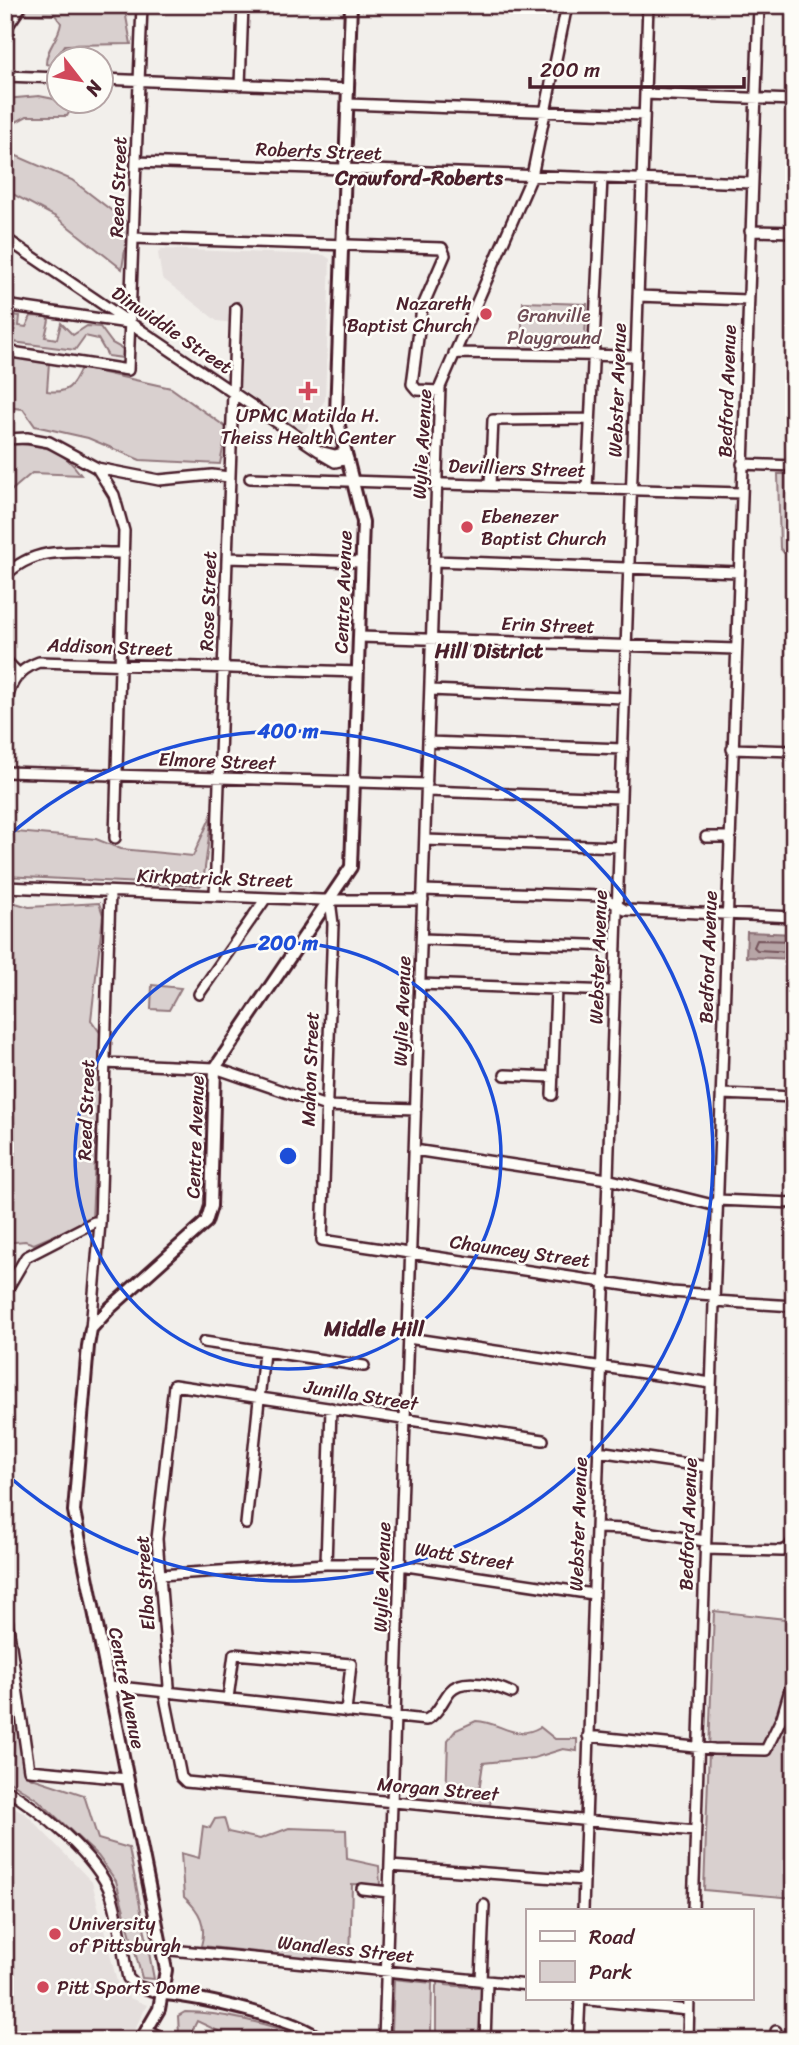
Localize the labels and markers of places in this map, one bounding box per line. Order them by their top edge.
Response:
place label: Nazareth Baptist Church [347,287,472,342]
marker: Nazareth Baptist Church [478,306,494,322]
marker: UPMC Matilda H. Theiss Health Center [298,381,318,401]
place label: UPMC Matilda H. Theiss Health Center [221,399,397,454]
place label: Ebenezer Baptist Church [481,500,606,555]
marker: Ebenezer Baptist Church [459,519,475,535]
centre of rings [276,1144,300,1168]
place label: University of Pittsburgh [69,1907,181,1962]
marker: University of Pittsburgh [47,1926,63,1942]
place label: Pitt Sports Dome [57,1971,201,2004]
marker: Pitt Sports Dome [35,1979,51,1995]

